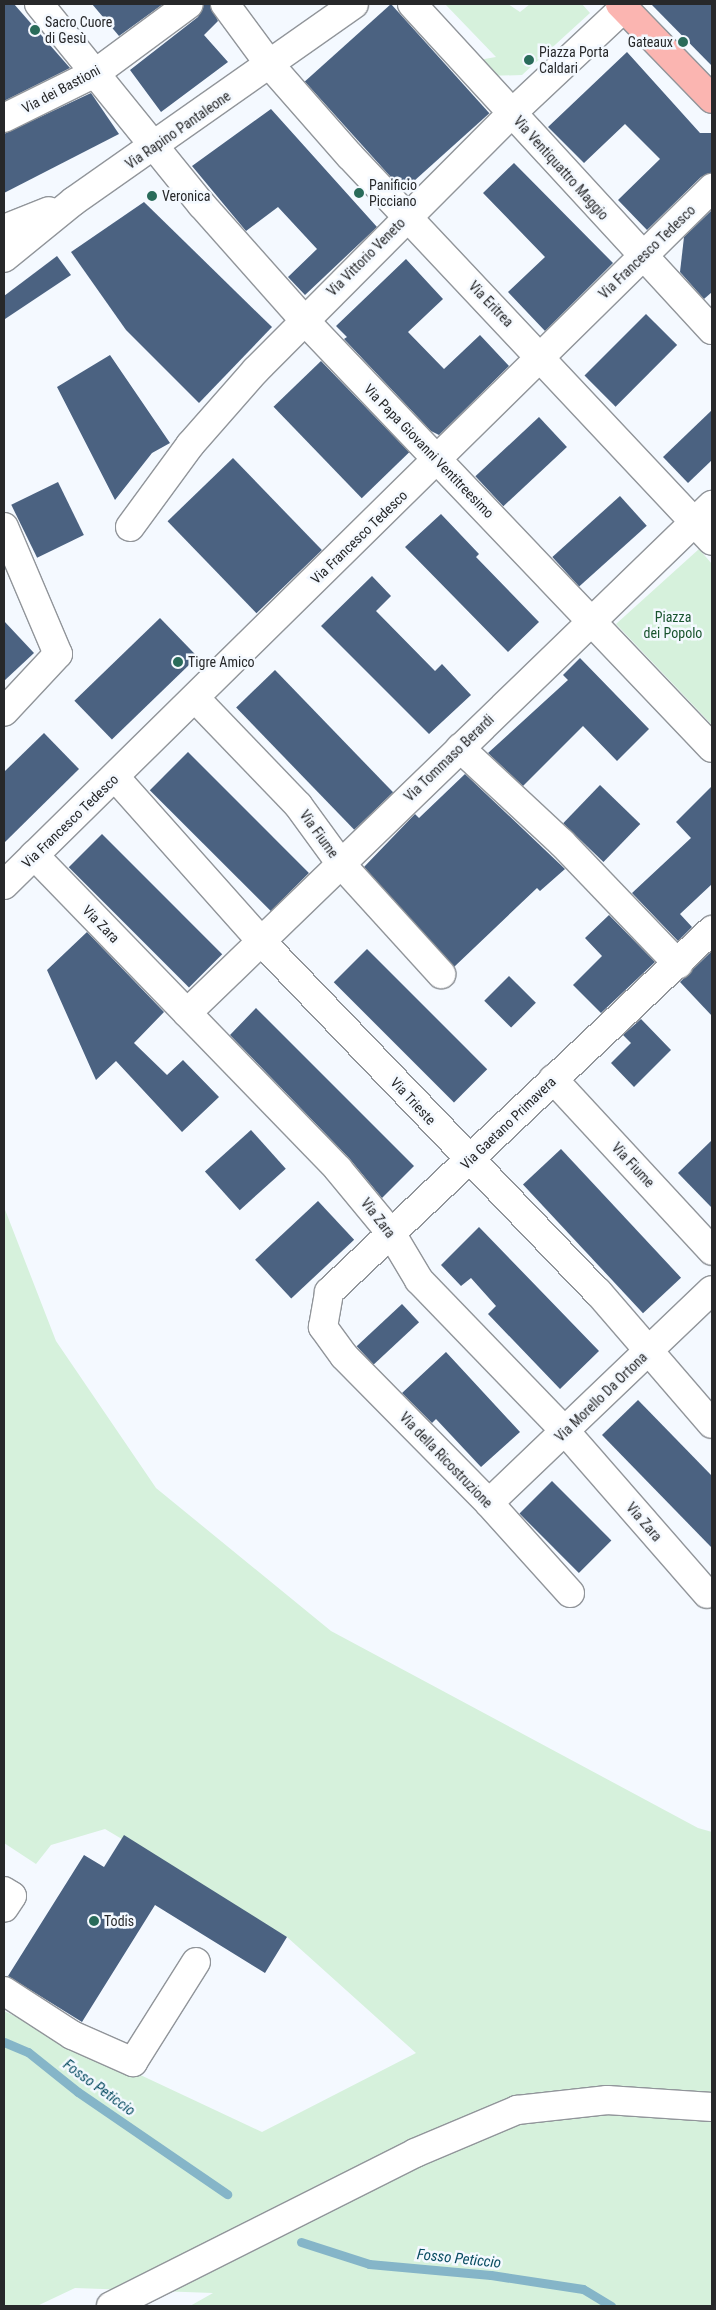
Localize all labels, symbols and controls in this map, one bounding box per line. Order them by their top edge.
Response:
place label: Sacro Cuore di Gesù [45,14,112,46]
marker: Sacro Cuore di Gesù [29,24,41,36]
place label: Gateaux [628,34,673,50]
marker: Gateaux [677,36,689,48]
place label: Piazza Porta Caldari [539,44,609,76]
marker: Piazza Porta Caldari [523,54,535,66]
street label: Via dei Bastioni [19,61,103,117]
street label: Via Rapino Pantaleone [122,87,234,173]
street label: Via Ventiquattro Maggio [510,113,612,223]
place label: Panificio Picciano [369,177,417,210]
marker: Panificio Picciano [353,187,365,199]
place label: Veronica [162,188,210,204]
marker: Veronica [146,190,158,202]
street label: Via Francesco Tedesco [595,202,699,302]
street label: Via Vittorio Veneto [323,214,409,300]
street label: Via Eritrea [465,278,517,330]
street label: Via Papa Giovanni Ventitreesimo [360,380,498,522]
street label: Via Francesco Tedesco [307,487,411,587]
park label: Piazza dei Popolo [644,609,702,642]
place label: Tigre Amico [188,654,255,670]
marker: Tigre Amico [172,656,184,668]
street label: Via Tommaso Berardi [401,711,497,805]
street label: Via Francesco Tedesco [18,771,122,871]
street label: Via Fiume [296,807,342,861]
street label: Via Zara [79,902,123,946]
street label: Via Gaetano Primavera [457,1073,559,1173]
street label: Via Trieste [387,1074,439,1128]
street label: Via Fiume [608,1139,658,1191]
street label: Via Zara [357,1195,399,1241]
street label: Via Morello Da Ortona [552,1349,650,1445]
street label: Via della Ricostruzione [396,1409,496,1511]
street label: Via Zara [623,1499,665,1545]
place label: Todis [104,1913,134,1929]
marker: Todis [88,1915,100,1927]
water label: Fosso Peticcio [59,2056,139,2120]
water label: Fosso Peticcio [416,2246,502,2272]

